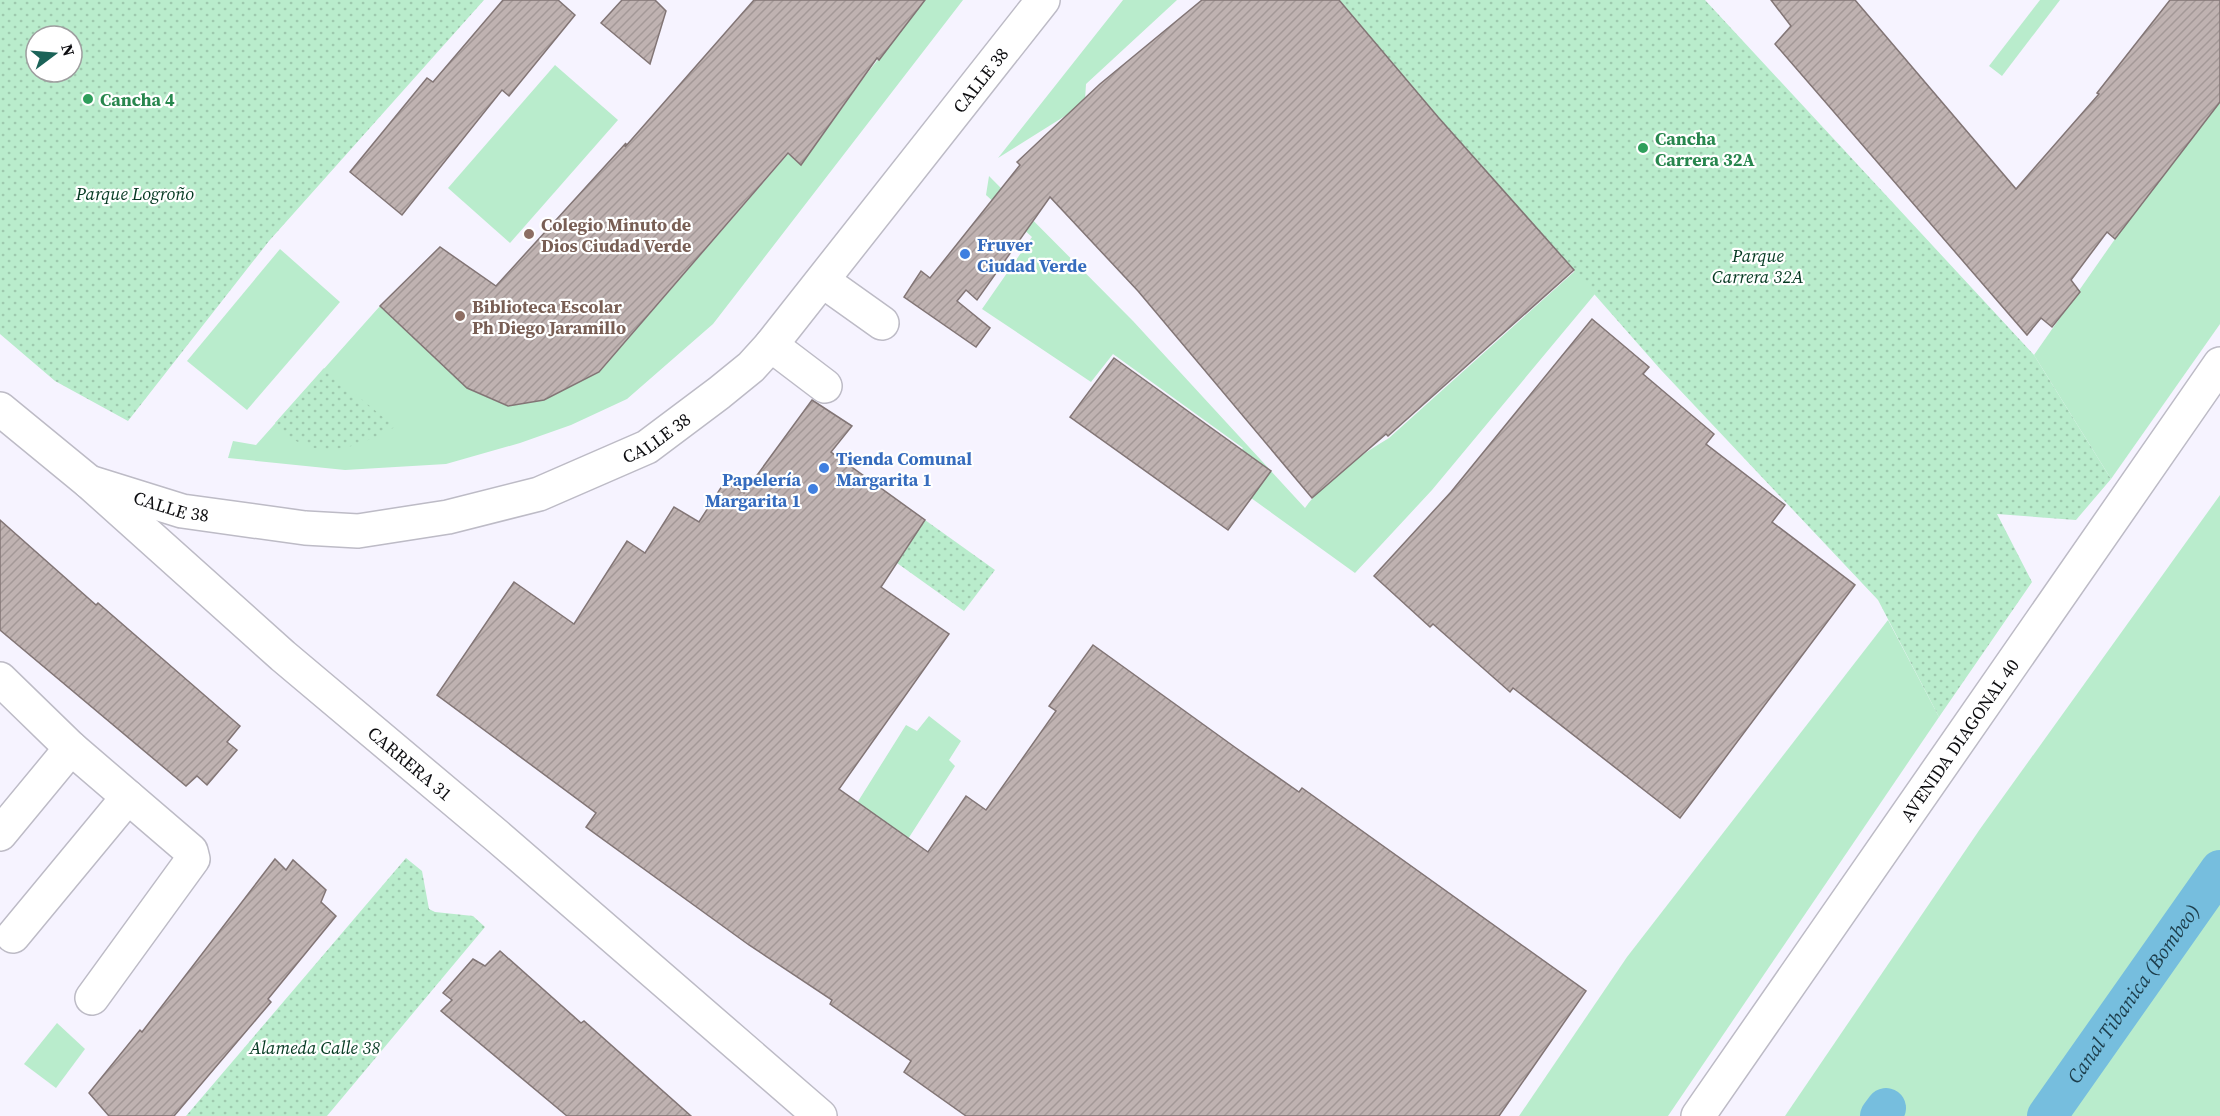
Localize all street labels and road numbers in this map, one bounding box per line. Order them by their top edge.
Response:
street label: CALLE 38 [946,42,1014,118]
street label: CALLE 38 [618,406,695,469]
street label: CALLE 38 [131,484,211,527]
street label: AVENIDA DIAGONAL 40 [1894,653,2024,826]
street label: CARRERA 31 [363,720,458,806]

